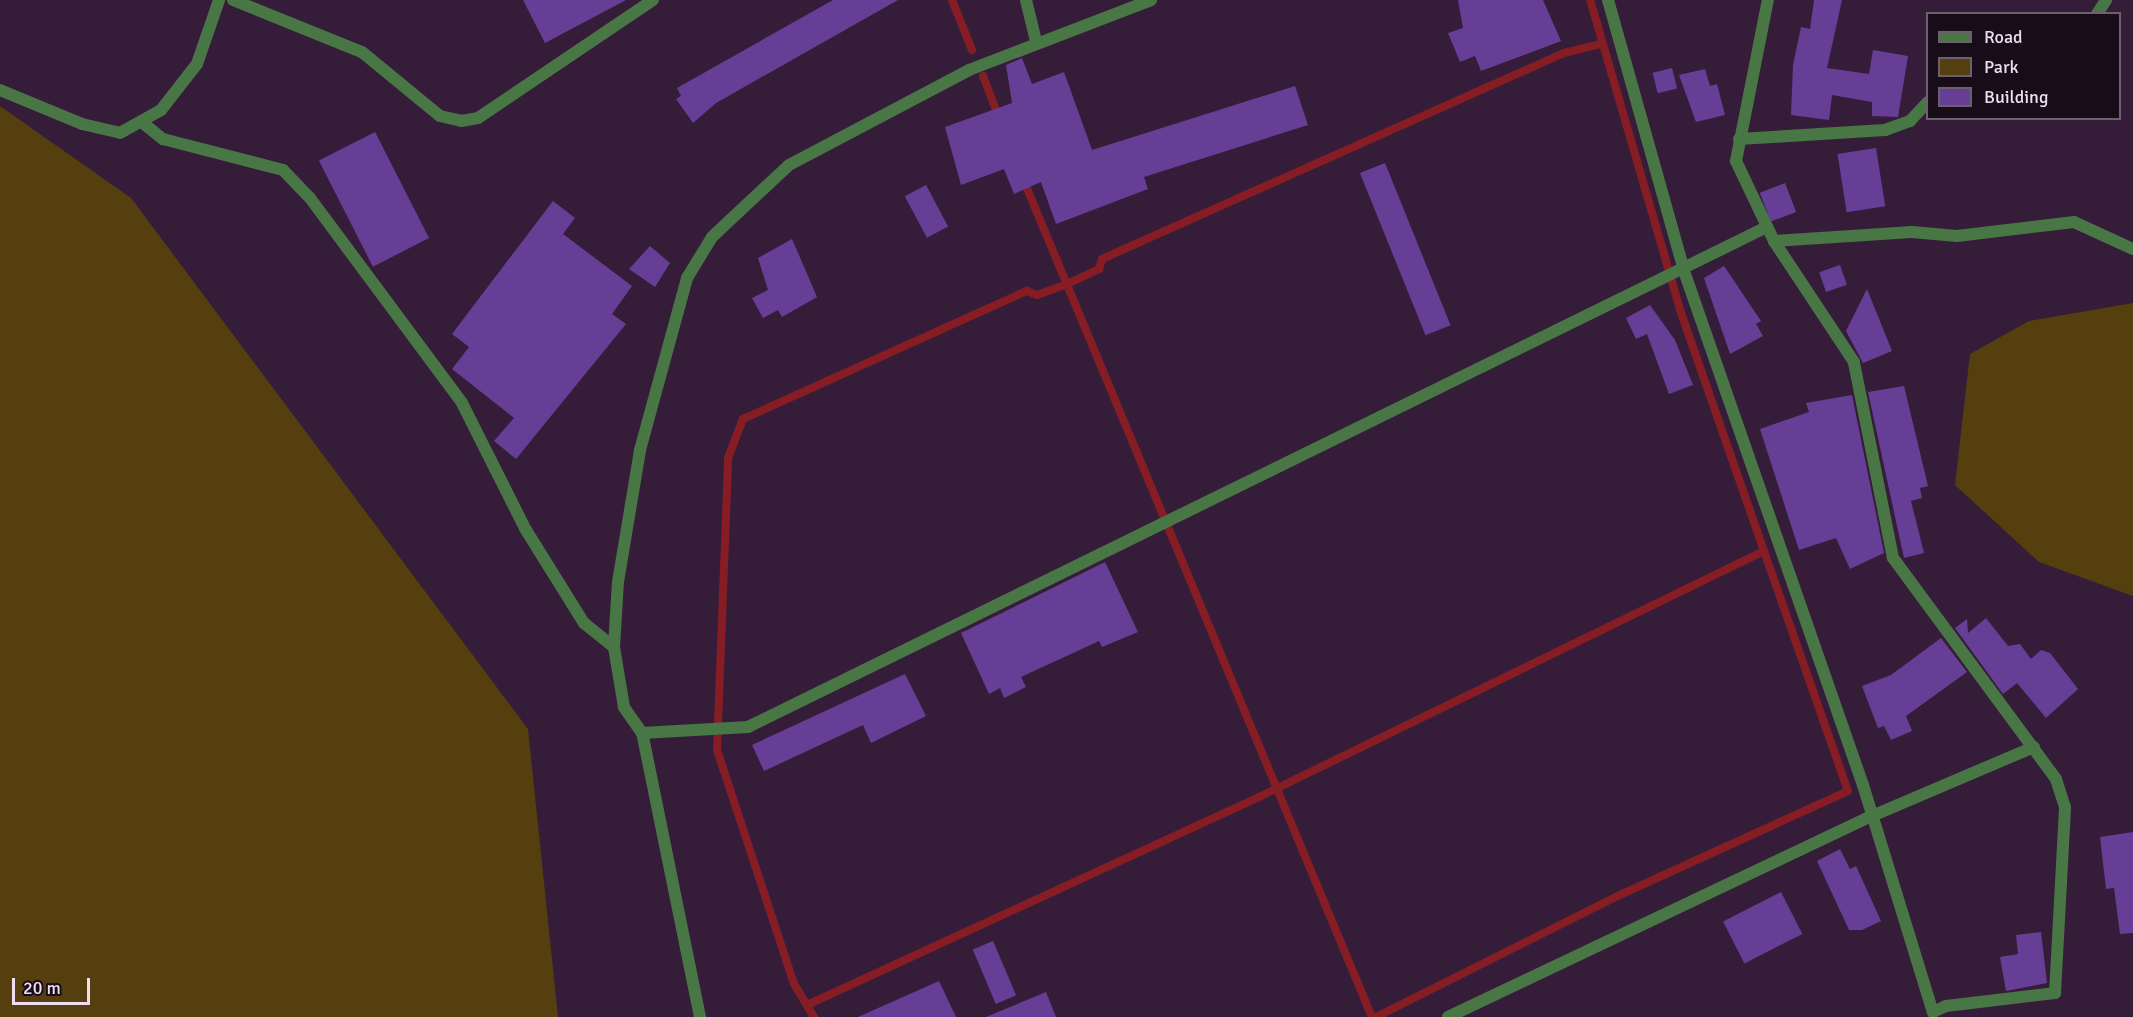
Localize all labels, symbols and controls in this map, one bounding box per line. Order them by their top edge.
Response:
legend [1926,12,2121,120]
text: Road [1984,26,2023,48]
text: Park [1984,56,2019,78]
text: Building [1984,86,2048,108]
scale bar [15,966,93,1004]
text: 20 m [23,977,61,999]

